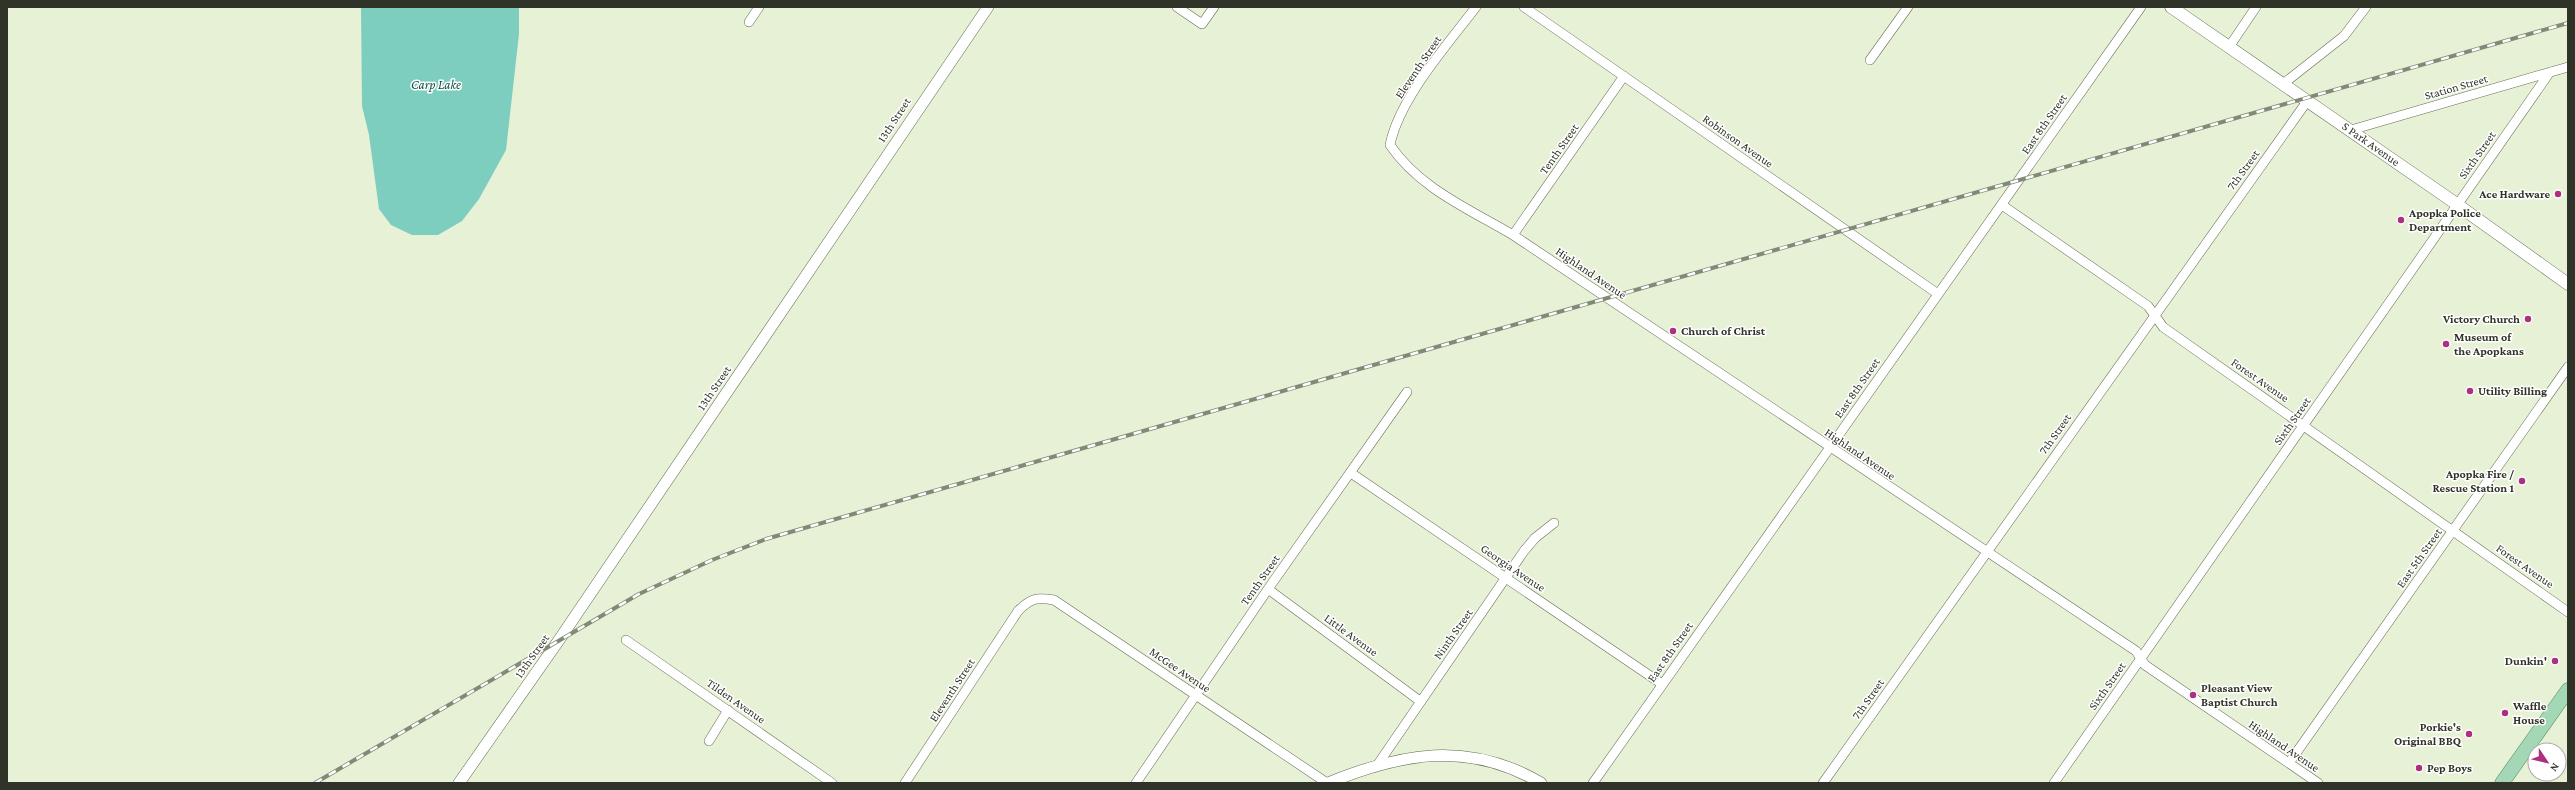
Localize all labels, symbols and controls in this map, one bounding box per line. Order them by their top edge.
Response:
street label: Eleventh Street [1392,32,1445,101]
street label: Station Street [2423,71,2490,103]
water label: Carp Lake [411,77,461,92]
street label: East 8th Street [2018,90,2070,157]
street label: 13th Street [874,94,914,145]
street label: Robinson Avenue [1700,111,1776,171]
street label: S Park Avenue [2340,119,2402,169]
street label: Tenth Street [1536,120,1582,177]
street label: Sixth Street [2455,128,2499,182]
street label: 7th Street [2224,146,2263,193]
place label: Ace Hardware [2478,187,2550,201]
marker: Ace Hardware [2553,189,2563,199]
place label: Apopka Police Department [2408,206,2481,234]
marker: Apopka Police Department [2396,215,2406,225]
street label: Highland Avenue [1553,244,1629,302]
place label: Victory Church [2442,312,2520,326]
marker: Victory Church [2523,314,2533,324]
place label: Church of Christ [1681,324,1766,338]
marker: Church of Christ [1668,326,1678,336]
place label: Museum of the Apopkans [2454,330,2524,358]
marker: Museum of the Apopkans [2441,339,2451,349]
street label: East 8th Street [1831,354,1883,421]
street label: Forest Avenue [2228,355,2292,405]
street label: 13th Street [694,362,734,413]
place label: Utility Billing [2478,384,2547,398]
marker: Utility Billing [2465,386,2475,396]
street label: Sixth Street [2270,394,2314,448]
street label: 7th Street [2036,410,2075,457]
street label: Highland Avenue [1822,425,1898,483]
place label: Apopka Fire / Rescue Station 1 [2432,467,2515,495]
marker: Apopka Fire / Rescue Station 1 [2517,476,2527,486]
street label: East 5th Street [2393,525,2445,590]
street label: Georgia Avenue [1478,541,1548,595]
street label: Forest Avenue [2493,541,2557,591]
street label: Tenth Street [1237,551,1283,608]
street label: Ninth Street [1431,605,1476,662]
street label: Little Avenue [1321,611,1381,659]
street label: East 8th Street [1644,618,1696,685]
street label: 13th Street [512,630,553,681]
street label: McGee Avenue [1147,644,1213,696]
place label: Dunkin' [2505,654,2547,668]
street label: Eleventh Street [926,655,978,724]
marker: Dunkin' [2550,656,2560,666]
street label: Sixth Street [2085,659,2129,713]
street label: 7th Street [1849,675,1888,722]
street label: Tilden Avenue [704,676,768,726]
place label: Pleasant View Baptist Church [2201,681,2278,709]
marker: Pleasant View Baptist Church [2188,690,2198,700]
place label: Waffle House [2512,699,2547,727]
marker: Waffle House [2500,708,2510,718]
street label: Highland Avenue [2246,717,2322,775]
place label: Porkie's Original BBQ [2394,720,2462,748]
marker: Porkie's Original BBQ [2464,729,2474,739]
north arrow [2527,742,2567,782]
place label: Pep Boys [2427,761,2472,775]
text: N [2548,761,2562,775]
marker: Pep Boys [2414,763,2424,773]

